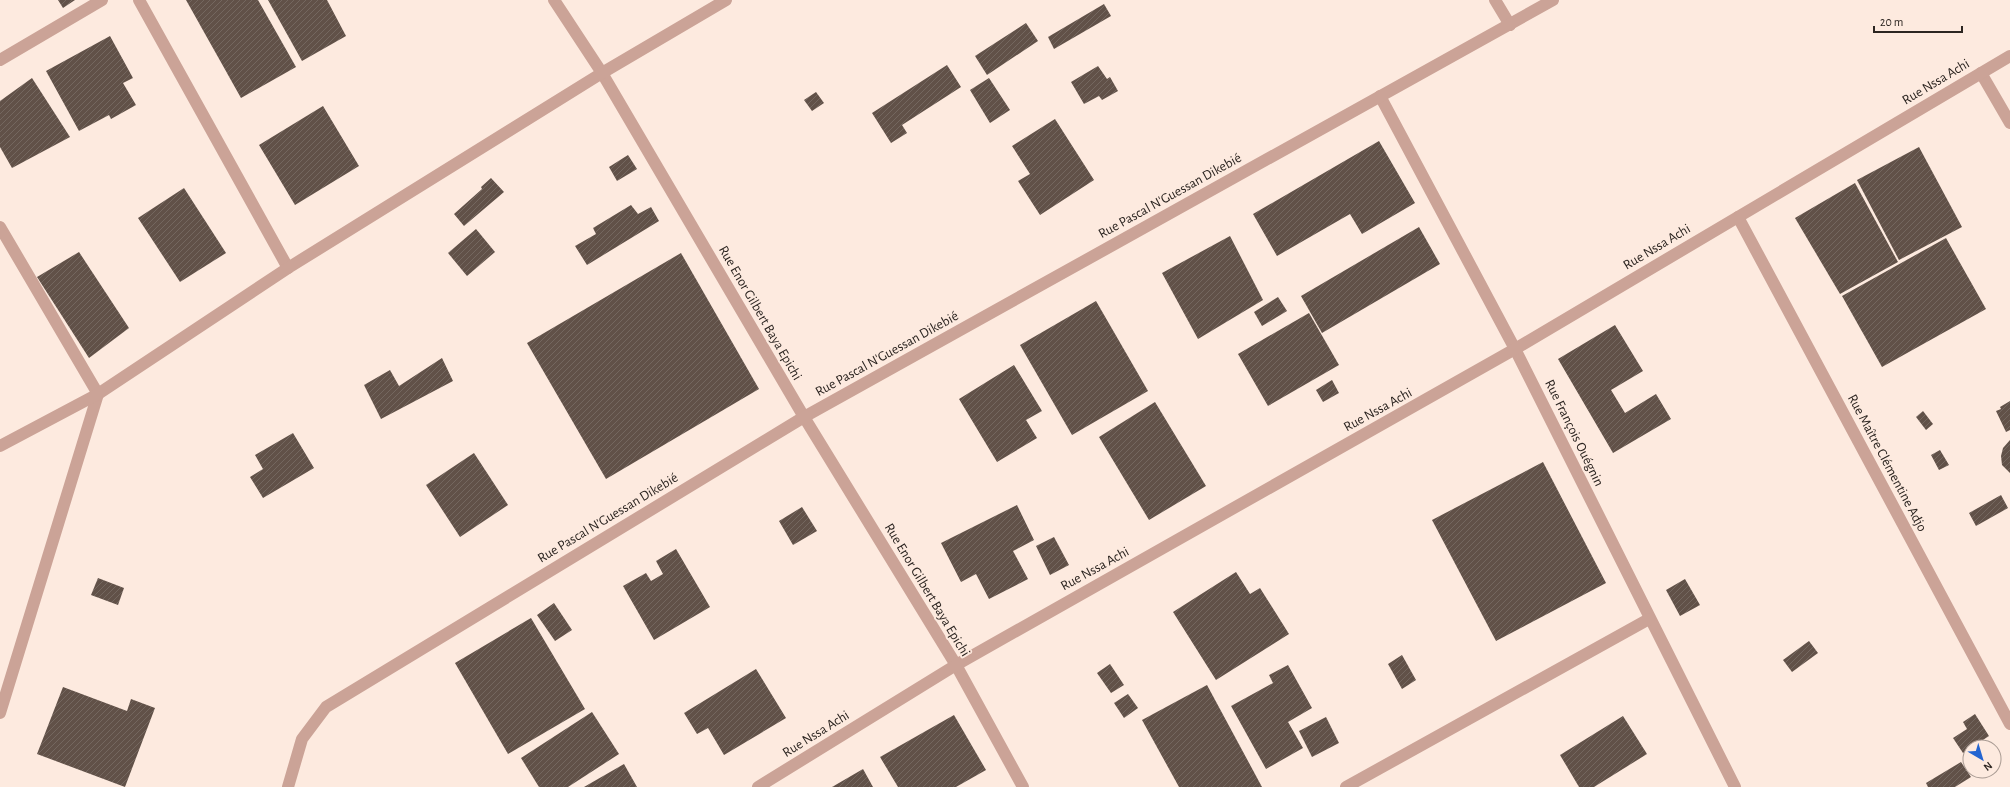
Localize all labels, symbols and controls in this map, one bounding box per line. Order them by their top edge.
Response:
scale bar [1874,8,1962,34]
text: 20 m [1880,16,1903,28]
street label: Rue Nssa Achi [1900,57,1972,107]
street label: Rue Pascal N'Guessan Dikebié [1096,151,1244,241]
street label: Rue Nssa Achi [1621,222,1693,272]
street label: Rue Enor Gilbert Baya Epichi [716,243,804,383]
street label: Rue Pascal N'Guessan Dikebié [813,309,961,399]
street label: Rue François Ouégnin [1542,377,1606,489]
street label: Rue Nssa Achi [1342,386,1414,434]
street label: Rue Maître Clémentine Adjo [1845,392,1929,534]
street label: Rue Pascal N'Guessan Dikebié [535,471,681,565]
street label: Rue Enor Gilbert Baya Epichi [882,521,972,659]
street label: Rue Nssa Achi [1059,545,1131,593]
street label: Rue Nssa Achi [780,708,852,760]
north arrow [1962,739,2002,779]
text: N [1981,760,1994,773]

